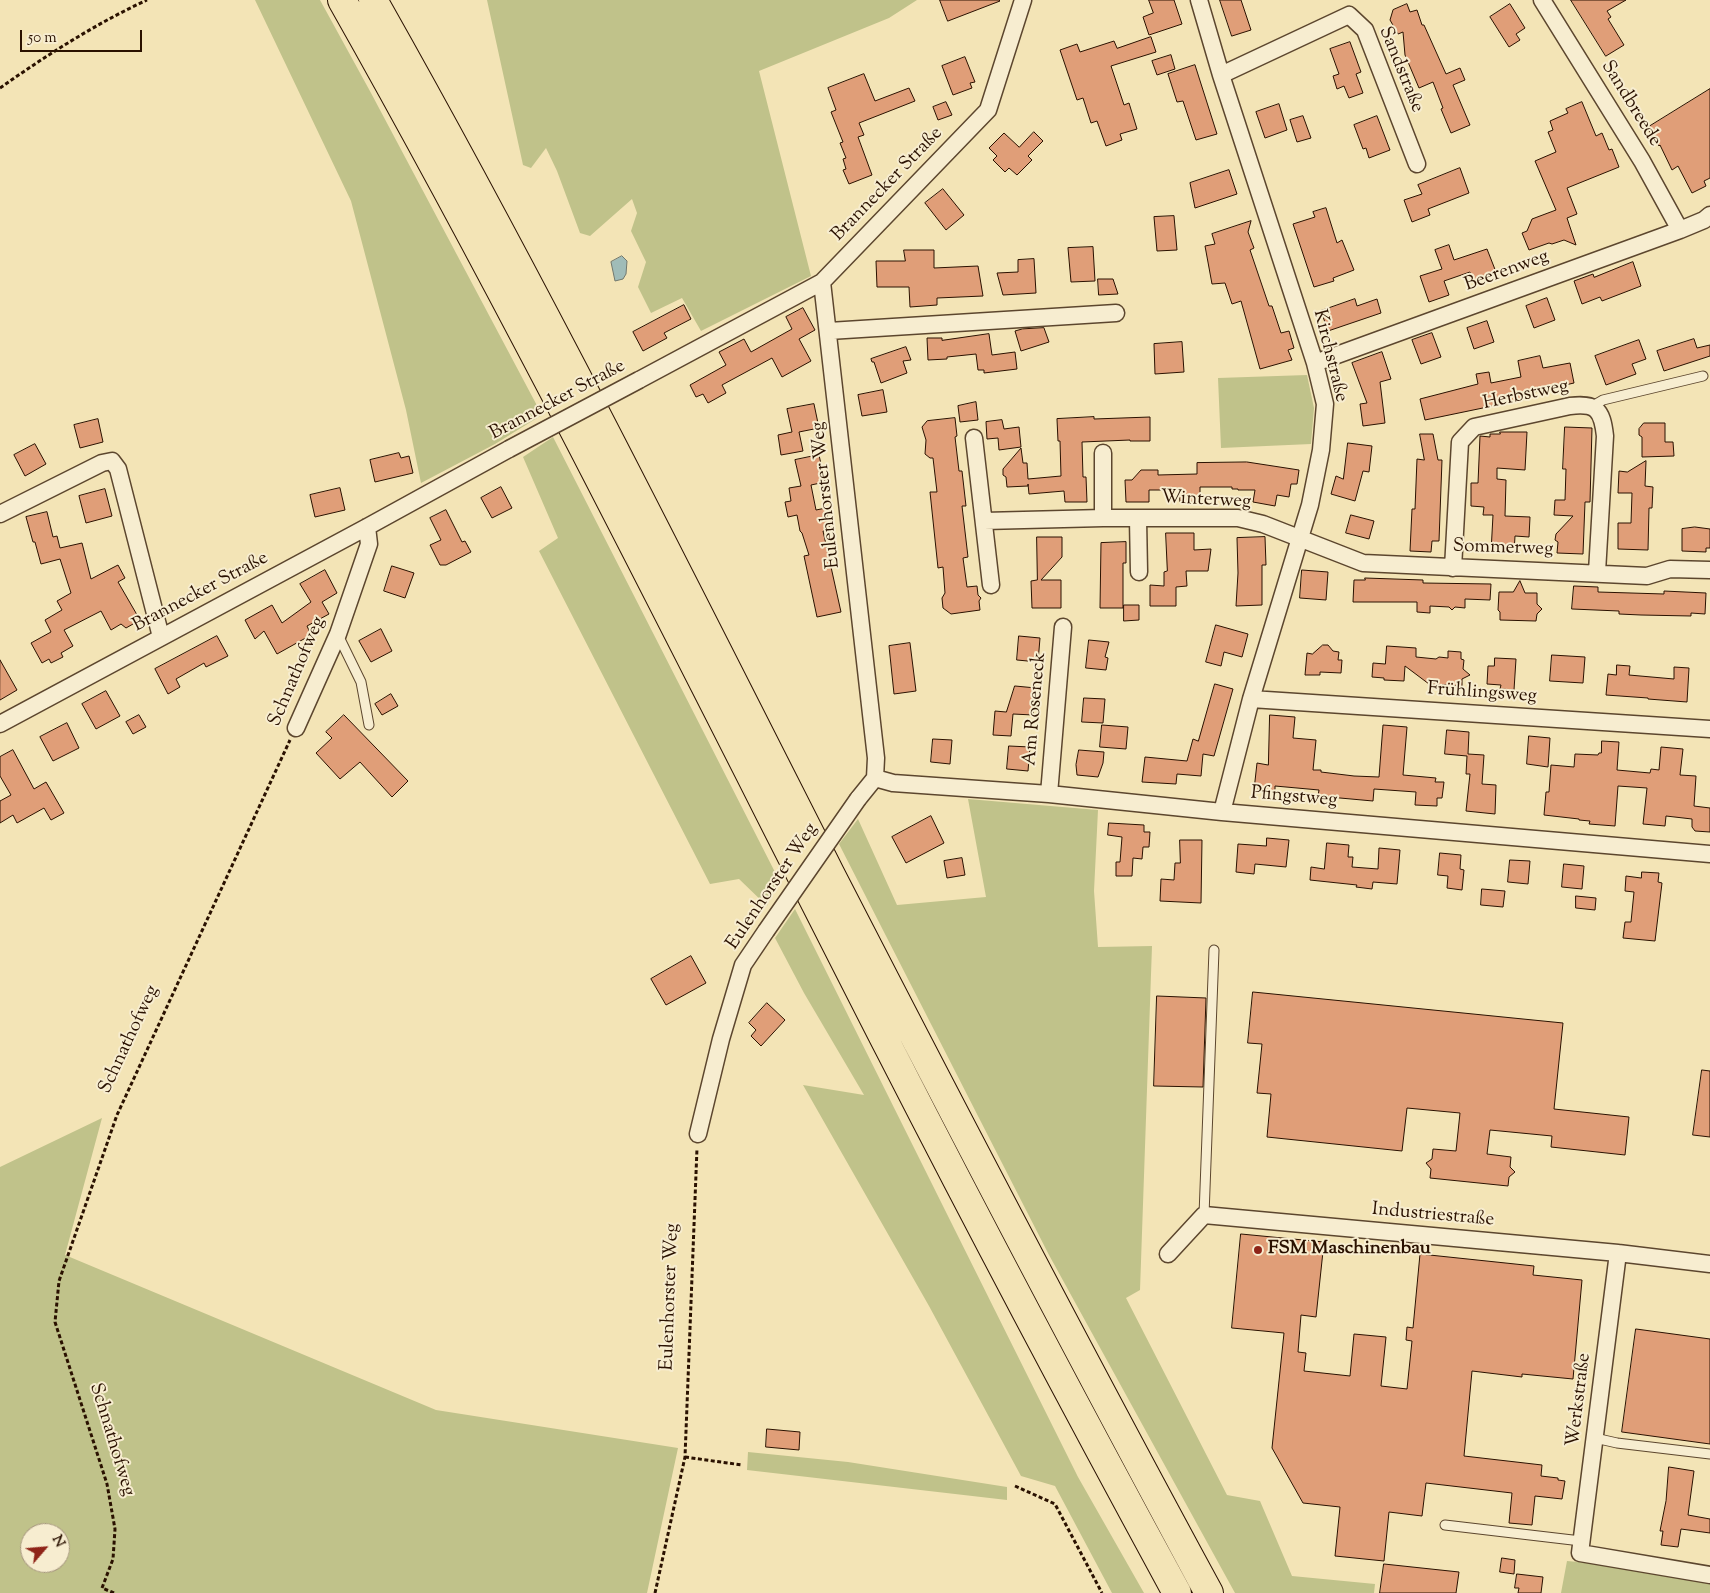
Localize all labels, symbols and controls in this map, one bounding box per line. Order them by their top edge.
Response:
scale bar [22,20,145,52]
street label: Sandstraße [1372,24,1428,116]
text: 50 m [28,28,57,49]
street label: Sandbreede [1595,57,1665,151]
street label: Brannecker Straße [828,123,948,247]
street label: Beerenweg [1462,246,1552,298]
street label: Kirchstraße [1307,307,1351,405]
street label: Brannecker Straße [486,356,630,446]
street label: Herbstweg [1481,376,1571,416]
street label: Eulenhorster Weg [808,420,846,570]
street label: Winterweg [1160,487,1252,515]
street label: Sommerweg [1452,536,1554,562]
street label: Brannecker Straße [129,548,273,638]
street label: Schnathofweg [265,614,331,730]
street label: Am Roseneck [1020,651,1052,767]
street label: Frühlingsweg [1426,679,1538,709]
street label: Pfingstweg [1250,783,1338,813]
street label: Eulenhorster Weg [722,820,824,954]
street label: Schnathofweg [95,982,165,1098]
street label: Industriestraße [1371,1199,1495,1233]
street label: Eulenhorster Weg [657,1223,685,1371]
place label: FSM Maschinenbau [1268,1239,1431,1261]
marker: FSM Maschinenbau [1252,1244,1264,1256]
street label: Werkstraße [1563,1352,1597,1448]
street label: Schnathofweg [83,1381,139,1499]
north arrow [20,1523,70,1573]
text: N [46,1532,69,1551]

